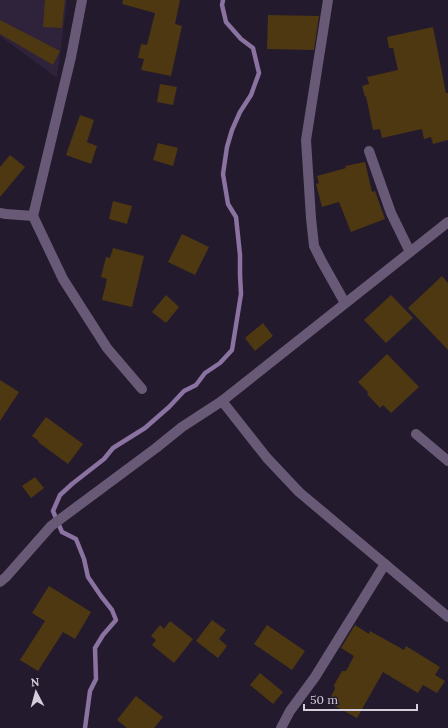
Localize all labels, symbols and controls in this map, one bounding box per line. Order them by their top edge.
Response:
north arrow [16,672,56,712]
text: N [30,675,40,689]
scale bar [304,686,417,712]
text: 50 m [310,692,338,707]

